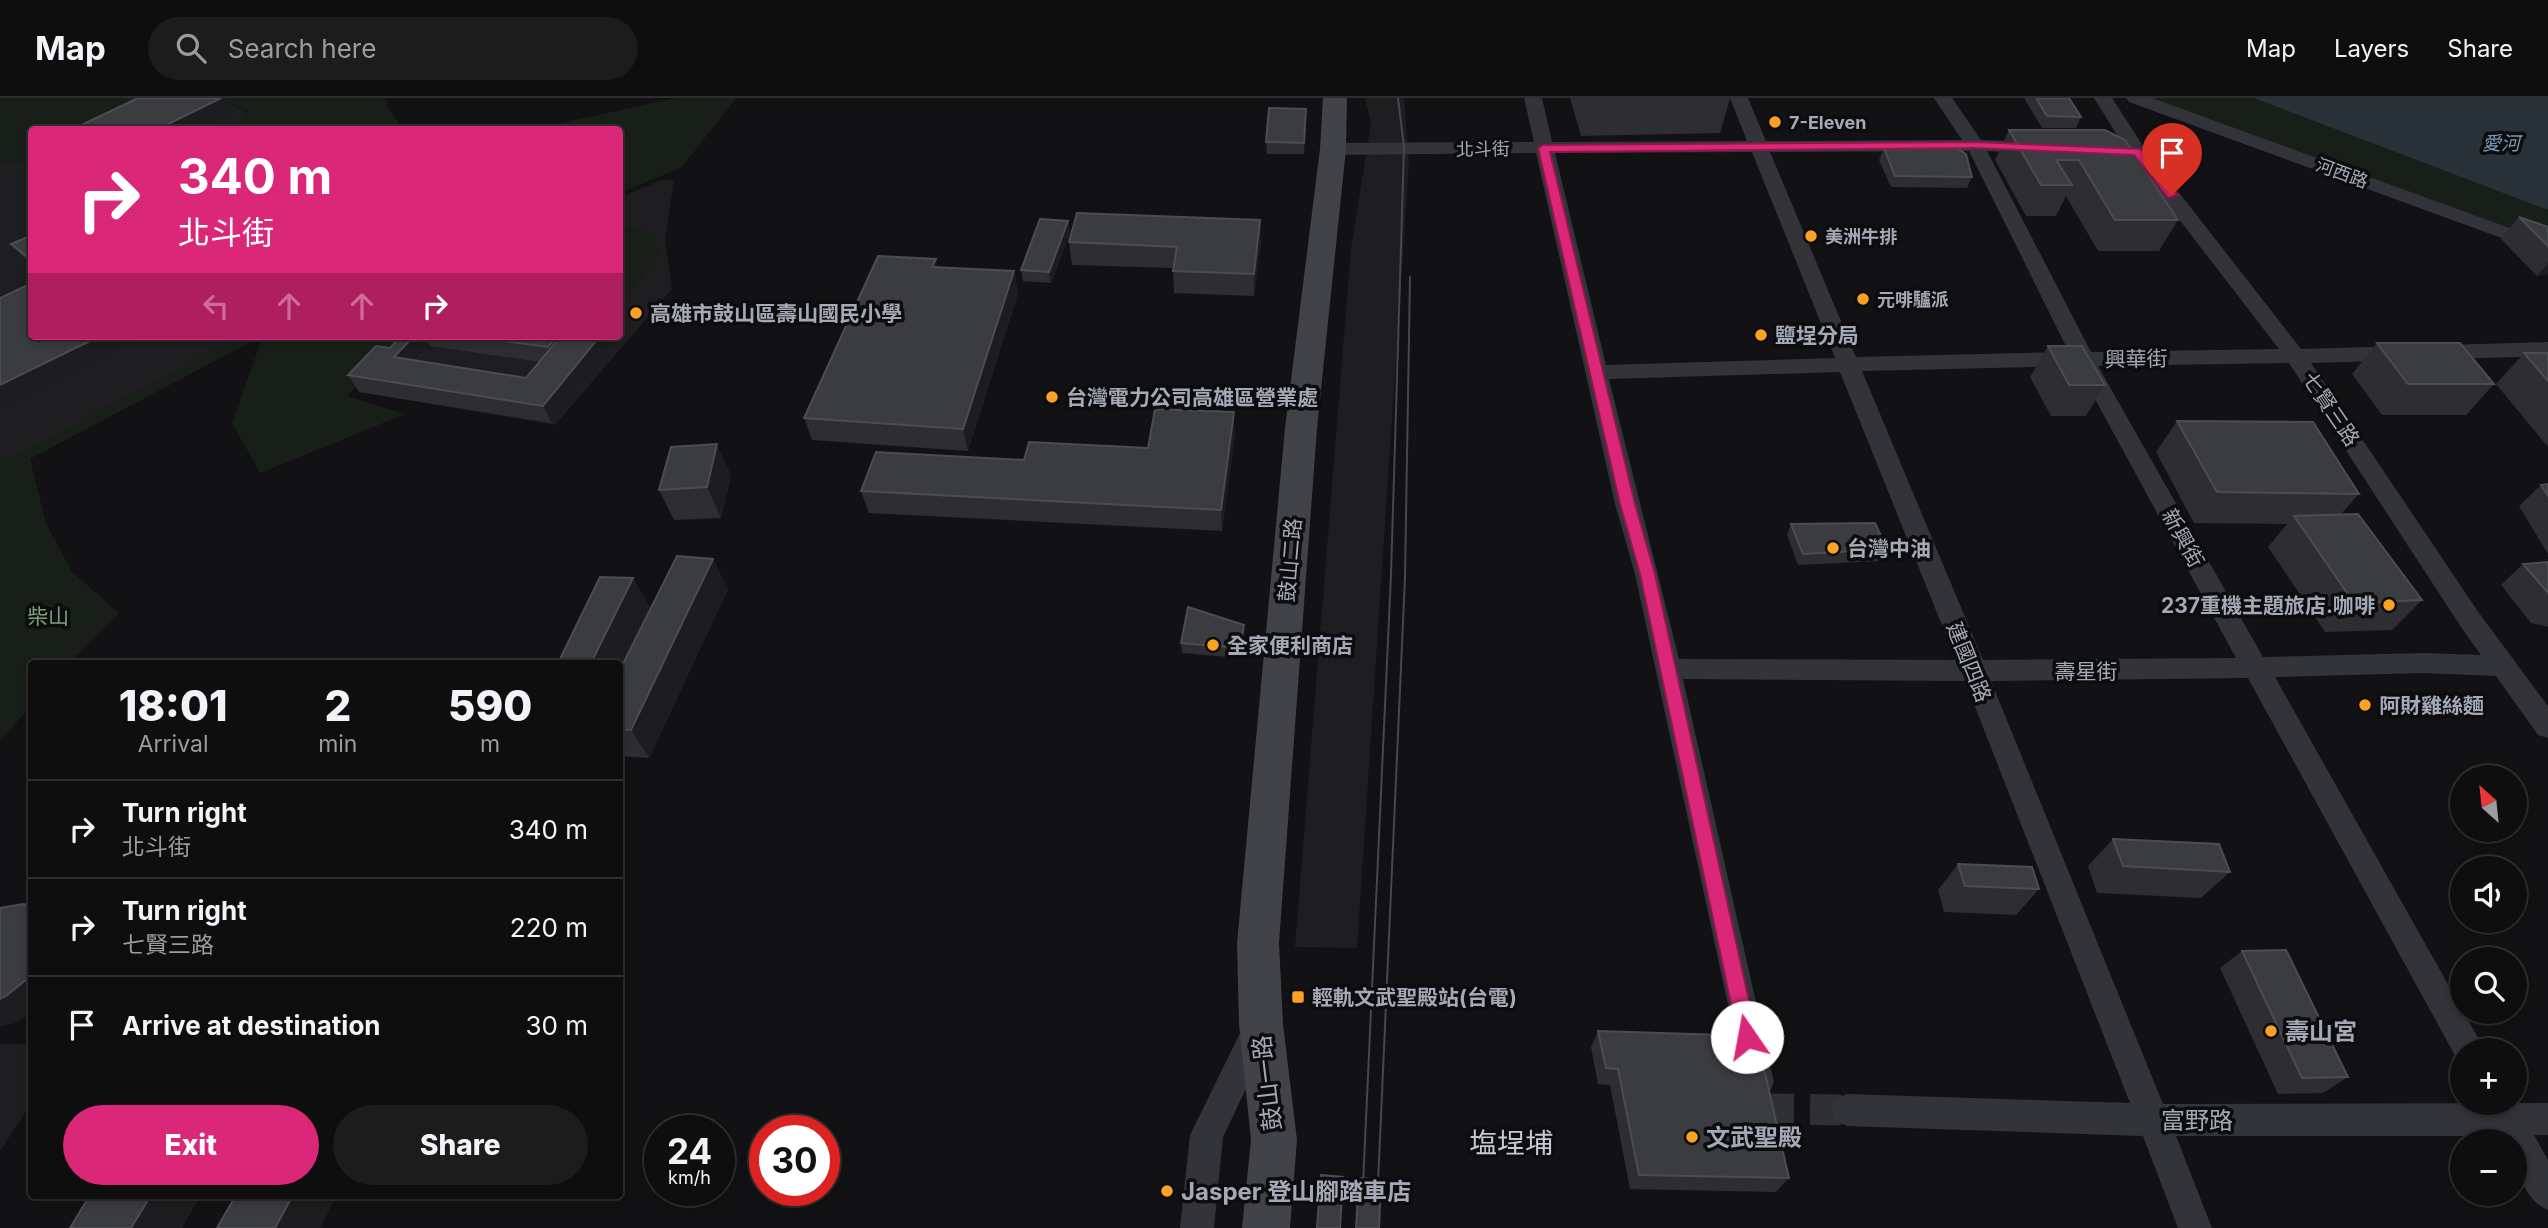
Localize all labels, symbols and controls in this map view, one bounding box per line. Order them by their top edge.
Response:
search box [148,17,638,80]
text: Map [35,28,106,68]
icon: search [172,29,210,67]
text: Search here [228,33,376,64]
text: Map [2246,34,2296,63]
text: Layers [2334,34,2409,63]
text: Share [2447,34,2513,63]
place label: 7-Eleven [1789,112,1867,133]
marker: 7-Eleven [1767,114,1783,130]
pin [2142,123,2202,195]
water label: 愛河 [2482,132,2524,155]
icon: arrive [2153,134,2191,172]
street label: 北斗街 [1456,138,1510,160]
text: 340 m [178,147,332,206]
icon: right [63,154,154,245]
street label: 河西路 [2313,154,2371,192]
text: 北斗街 [178,213,274,252]
place label: 美洲牛排 [1825,226,1897,247]
marker: 美洲牛排 [1803,228,1819,244]
icon: left [197,287,235,325]
icon: ahead [270,287,308,325]
icon: ahead [343,287,381,325]
icon: right [416,287,454,325]
place label: 元啡驢派 [1877,289,1949,310]
marker: 元啡驢派 [1855,291,1871,307]
place label: 高雄市鼓山區壽山國民小學 [650,301,902,326]
marker: 高雄市鼓山區壽山國民小學 [628,305,644,321]
place label: 鹽埕分局 [1775,323,1859,348]
marker: 鹽埕分局 [1753,327,1769,343]
street label: 興華街 [2104,346,2168,372]
street label: 七賢三路 [2297,367,2365,451]
place label: 台灣電力公司高雄區營業處 [1066,385,1318,410]
marker: 台灣電力公司高雄區營業處 [1044,389,1060,405]
street label: 新興街 [2157,504,2209,572]
street label: 鼓山二路 [1274,517,1306,603]
place label: 台灣中油 [1847,536,1931,561]
marker: 台灣中油 [1825,540,1841,556]
place label: 237重機主題旅店.咖啡 [2161,593,2375,618]
marker: 237重機主題旅店.咖啡 [2381,597,2397,613]
park label: 柴山 [27,604,69,629]
street label: 建國四路 [1942,618,1996,706]
place label: 全家便利商店 [1227,633,1353,658]
marker: 全家便利商店 [1205,637,1221,653]
street label: 壽星街 [2055,659,2118,684]
text: 18:01 [119,680,227,731]
text: 2 [324,680,351,731]
text: 590 [448,680,532,731]
place label: 阿財雞絲麵 [2379,693,2484,718]
marker: 阿財雞絲麵 [2357,697,2373,713]
text: Arrival [138,730,208,758]
text: min [318,730,357,758]
text: m [480,730,500,758]
north arrow [2450,765,2527,842]
map controls [2450,765,2527,1206]
text: Turn right [122,797,247,828]
icon: right [63,810,101,848]
text: 340 m [509,814,588,845]
text: 北斗街 [122,833,191,861]
button: sound [2450,856,2527,933]
text: Turn right [122,895,247,926]
icon: right [63,908,101,946]
text: 220 m [510,912,588,943]
text: 七賢三路 [122,931,214,959]
button: search [2450,947,2527,1024]
place label: 輕軌文武聖殿站(台電) [1312,985,1517,1010]
marker: 輕軌文武聖殿站(台電) [1290,989,1306,1005]
position arrow [1710,1000,1784,1074]
icon: arrive [63,1006,101,1044]
text: Arrive at destination [122,1010,381,1041]
text: 30 m [525,1010,588,1041]
place label: 壽山宮 [2285,1017,2357,1046]
marker: 壽山宮 [2263,1023,2279,1039]
street label: 鼓山一路 [1247,1034,1287,1132]
button: + [2450,1038,2527,1115]
button: Exit [63,1105,319,1185]
button: Share [333,1105,588,1185]
street label: 富野路 [2161,1106,2233,1135]
speed limit sign: 30 [749,1115,840,1206]
place label: 文武聖殿 [1706,1123,1802,1152]
district label: 塩埕埔 [1469,1126,1553,1160]
marker: 文武聖殿 [1684,1129,1700,1145]
button: − [2450,1129,2527,1206]
text: 24 [667,1130,712,1172]
text: km/h [668,1167,711,1188]
place label: Jasper 登山腳踏車店 [1181,1177,1411,1206]
marker: Jasper 登山腳踏車店 [1159,1183,1175,1199]

